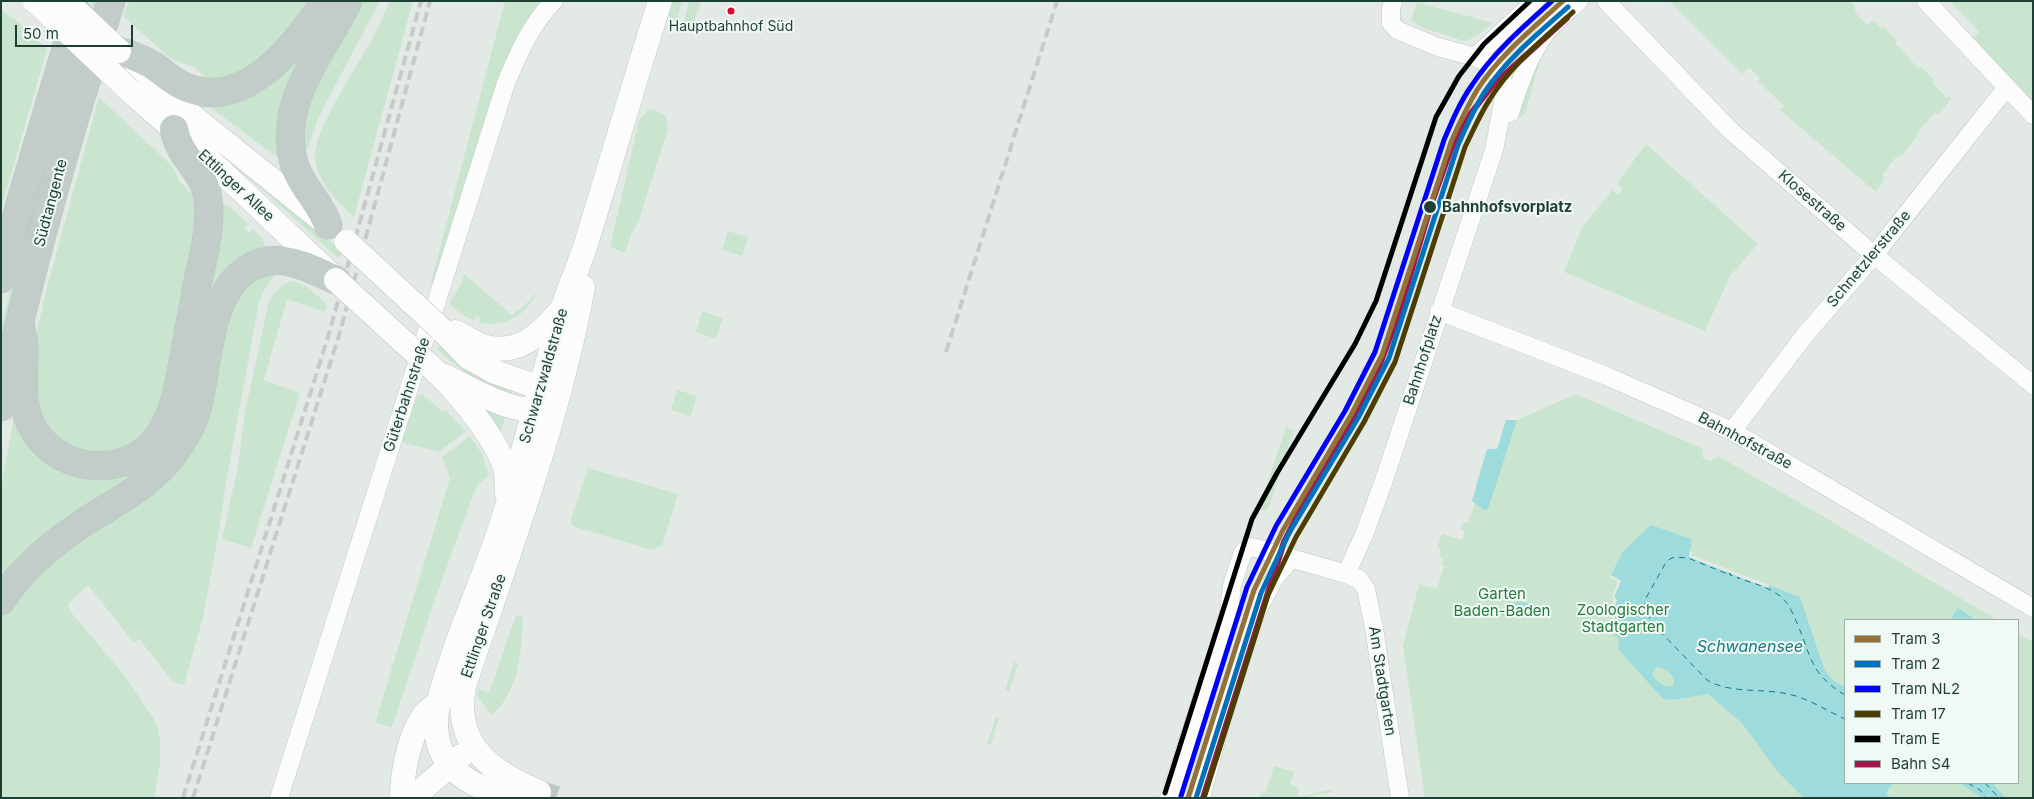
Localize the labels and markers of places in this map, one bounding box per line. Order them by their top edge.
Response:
marker: Hauptbahnhof Süd [726,6,736,16]
place label: Hauptbahnhof Süd [669,19,793,35]
place label: Bahnhofsvorplatz [1442,198,1572,216]
marker: Bahnhofsvorplatz [1422,199,1438,215]

